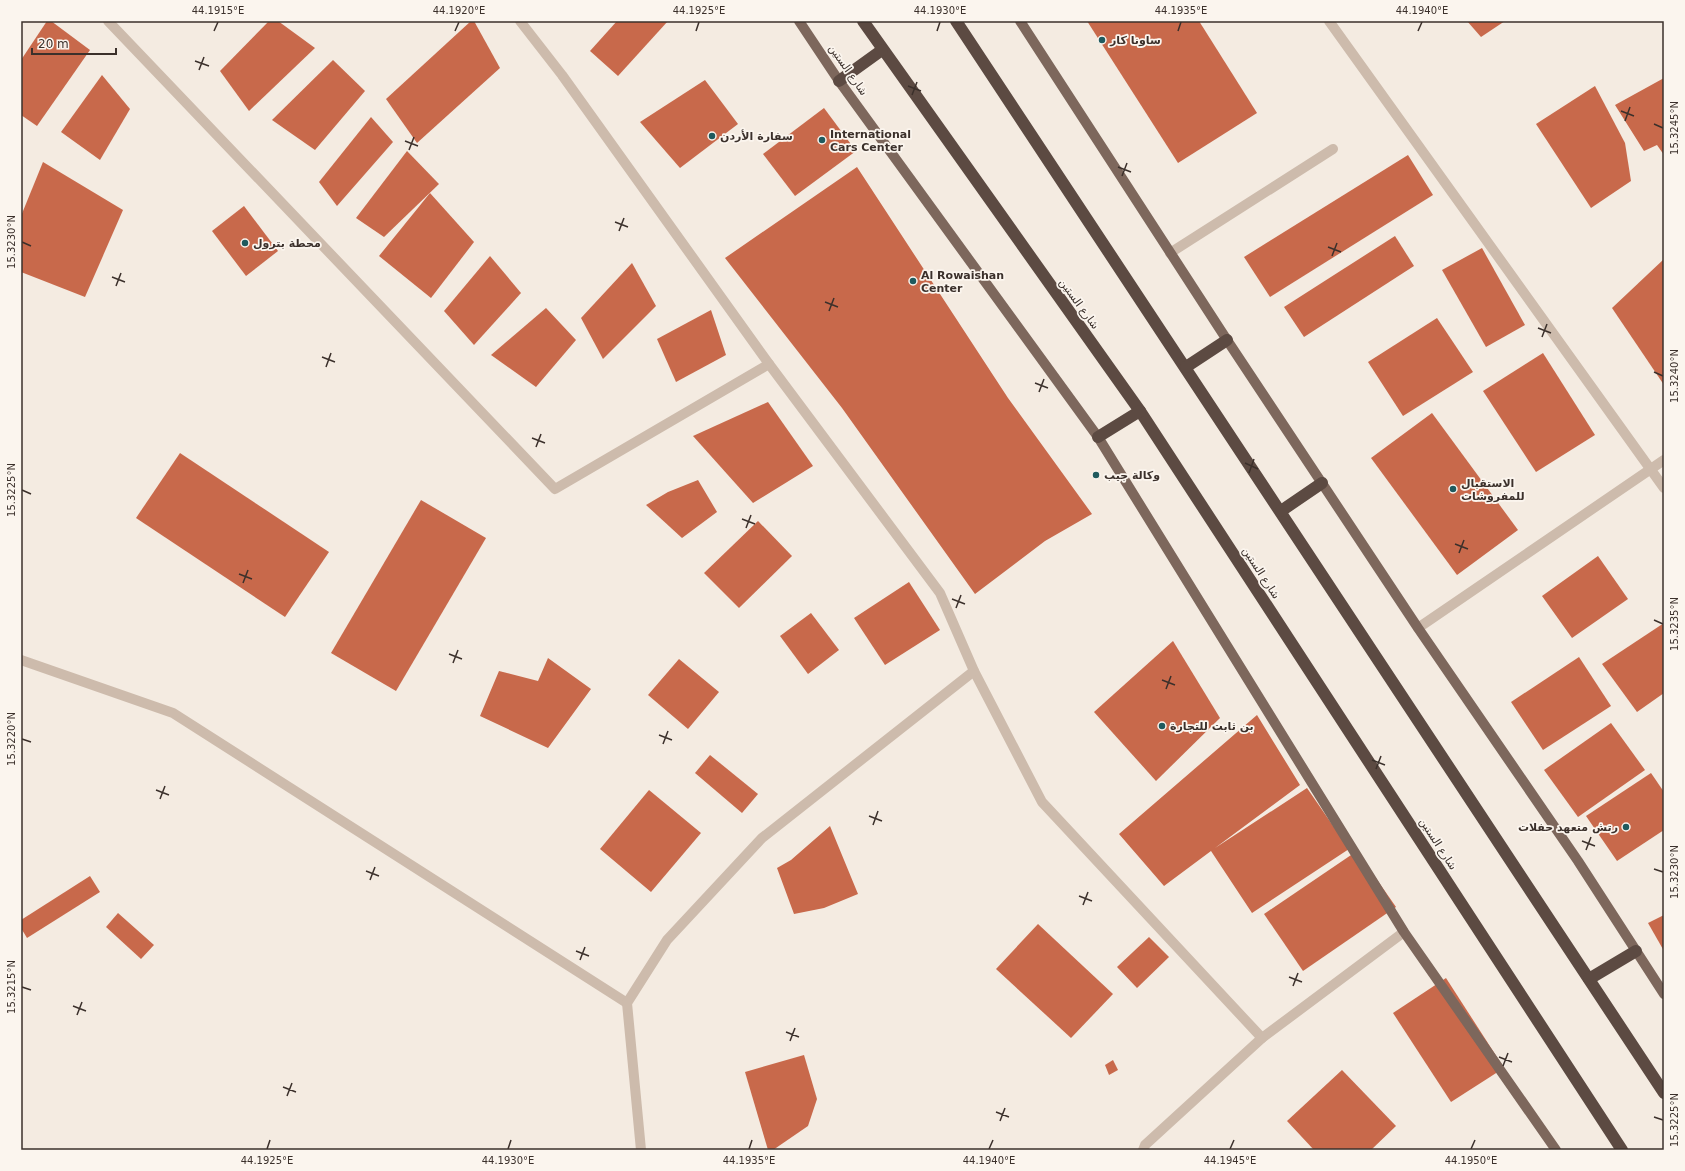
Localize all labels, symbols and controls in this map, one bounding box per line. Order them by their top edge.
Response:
text: 44.1915°E [192,5,244,16]
text: 44.1920°E [433,5,485,16]
text: 44.1925°E [673,5,725,16]
text: 44.1930°E [914,5,966,16]
text: 44.1935°E [1155,5,1207,16]
text: 44.1940°E [1396,5,1448,16]
scale bar [32,30,116,56]
place label: ساونا كار [1109,34,1161,47]
marker: ساونا كار [1097,35,1107,45]
text: 20 m [38,37,69,51]
street label: شارع الستين [826,42,870,98]
text: 15.3245°N [1669,101,1680,155]
place label: International Cars Center [830,128,911,154]
place label: سفارة الأردن [720,129,793,143]
marker: سفارة الأردن [707,131,717,141]
marker: International Cars Center [817,135,827,145]
text: 15.3230°N [6,215,17,269]
place label: محطة بترول [253,237,321,250]
marker: محطة بترول [240,238,250,248]
place label: Al Rowaishan Center [921,269,1004,295]
marker: Al Rowaishan Center [908,276,918,286]
street label: شارع الستين [1056,276,1102,332]
text: 15.3240°N [1669,349,1680,403]
text: 15.3225°N [6,463,17,517]
place label: وكالة جيب [1104,469,1160,482]
marker: وكالة جيب [1091,470,1101,480]
place label: الاستقبال للمفروشات [1461,477,1525,503]
marker: الاستقبال للمفروشات [1448,484,1458,494]
street label: شارع الستين [1239,545,1283,601]
text: 15.3235°N [1669,597,1680,651]
text: 15.3220°N [6,712,17,766]
place label: بن ثابت للتجارة [1170,720,1254,733]
marker: بن ثابت للتجارة [1157,721,1167,731]
street label: شارع الستين [1416,816,1460,872]
place label: رتش متعهد حفلات [1518,821,1618,834]
marker: رتش متعهد حفلات [1621,822,1631,832]
text: 15.3230°N [1669,845,1680,899]
text: 15.3215°N [6,960,17,1014]
text: 15.3225°N [1669,1093,1680,1147]
text: 44.1925°E [241,1155,293,1166]
text: 44.1930°E [482,1155,534,1166]
text: 44.1935°E [723,1155,775,1166]
text: 44.1940°E [963,1155,1015,1166]
text: 44.1945°E [1204,1155,1256,1166]
text: 44.1950°E [1445,1155,1497,1166]

